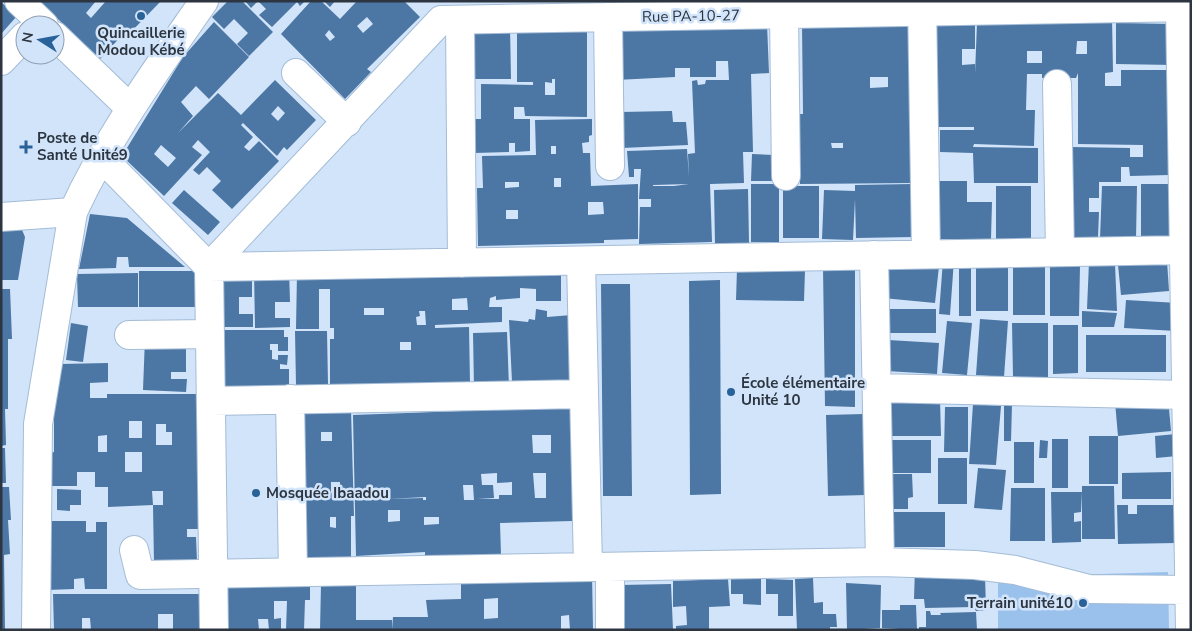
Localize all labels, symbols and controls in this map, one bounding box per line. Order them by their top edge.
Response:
street label: Rue PA-10-27 [642,5,740,27]
marker: Quincaillerie Modou Kébé [135,10,147,22]
north arrow [15,15,65,65]
place label: Quincaillerie Modou Kébé [97,23,185,60]
text: N [17,31,38,45]
place label: Poste de Santé Unité9 [37,128,128,165]
marker: Poste de Santé Unité9 [19,140,33,154]
place label: École élémentaire Unité 10 [741,373,865,410]
marker: École élémentaire Unité 10 [725,386,737,398]
place label: Mosquée Ibaadou [266,483,389,503]
marker: Mosquée Ibaadou [250,487,262,499]
place label: Terrain unité10 [967,593,1073,613]
marker: Terrain unité10 [1077,597,1089,609]

